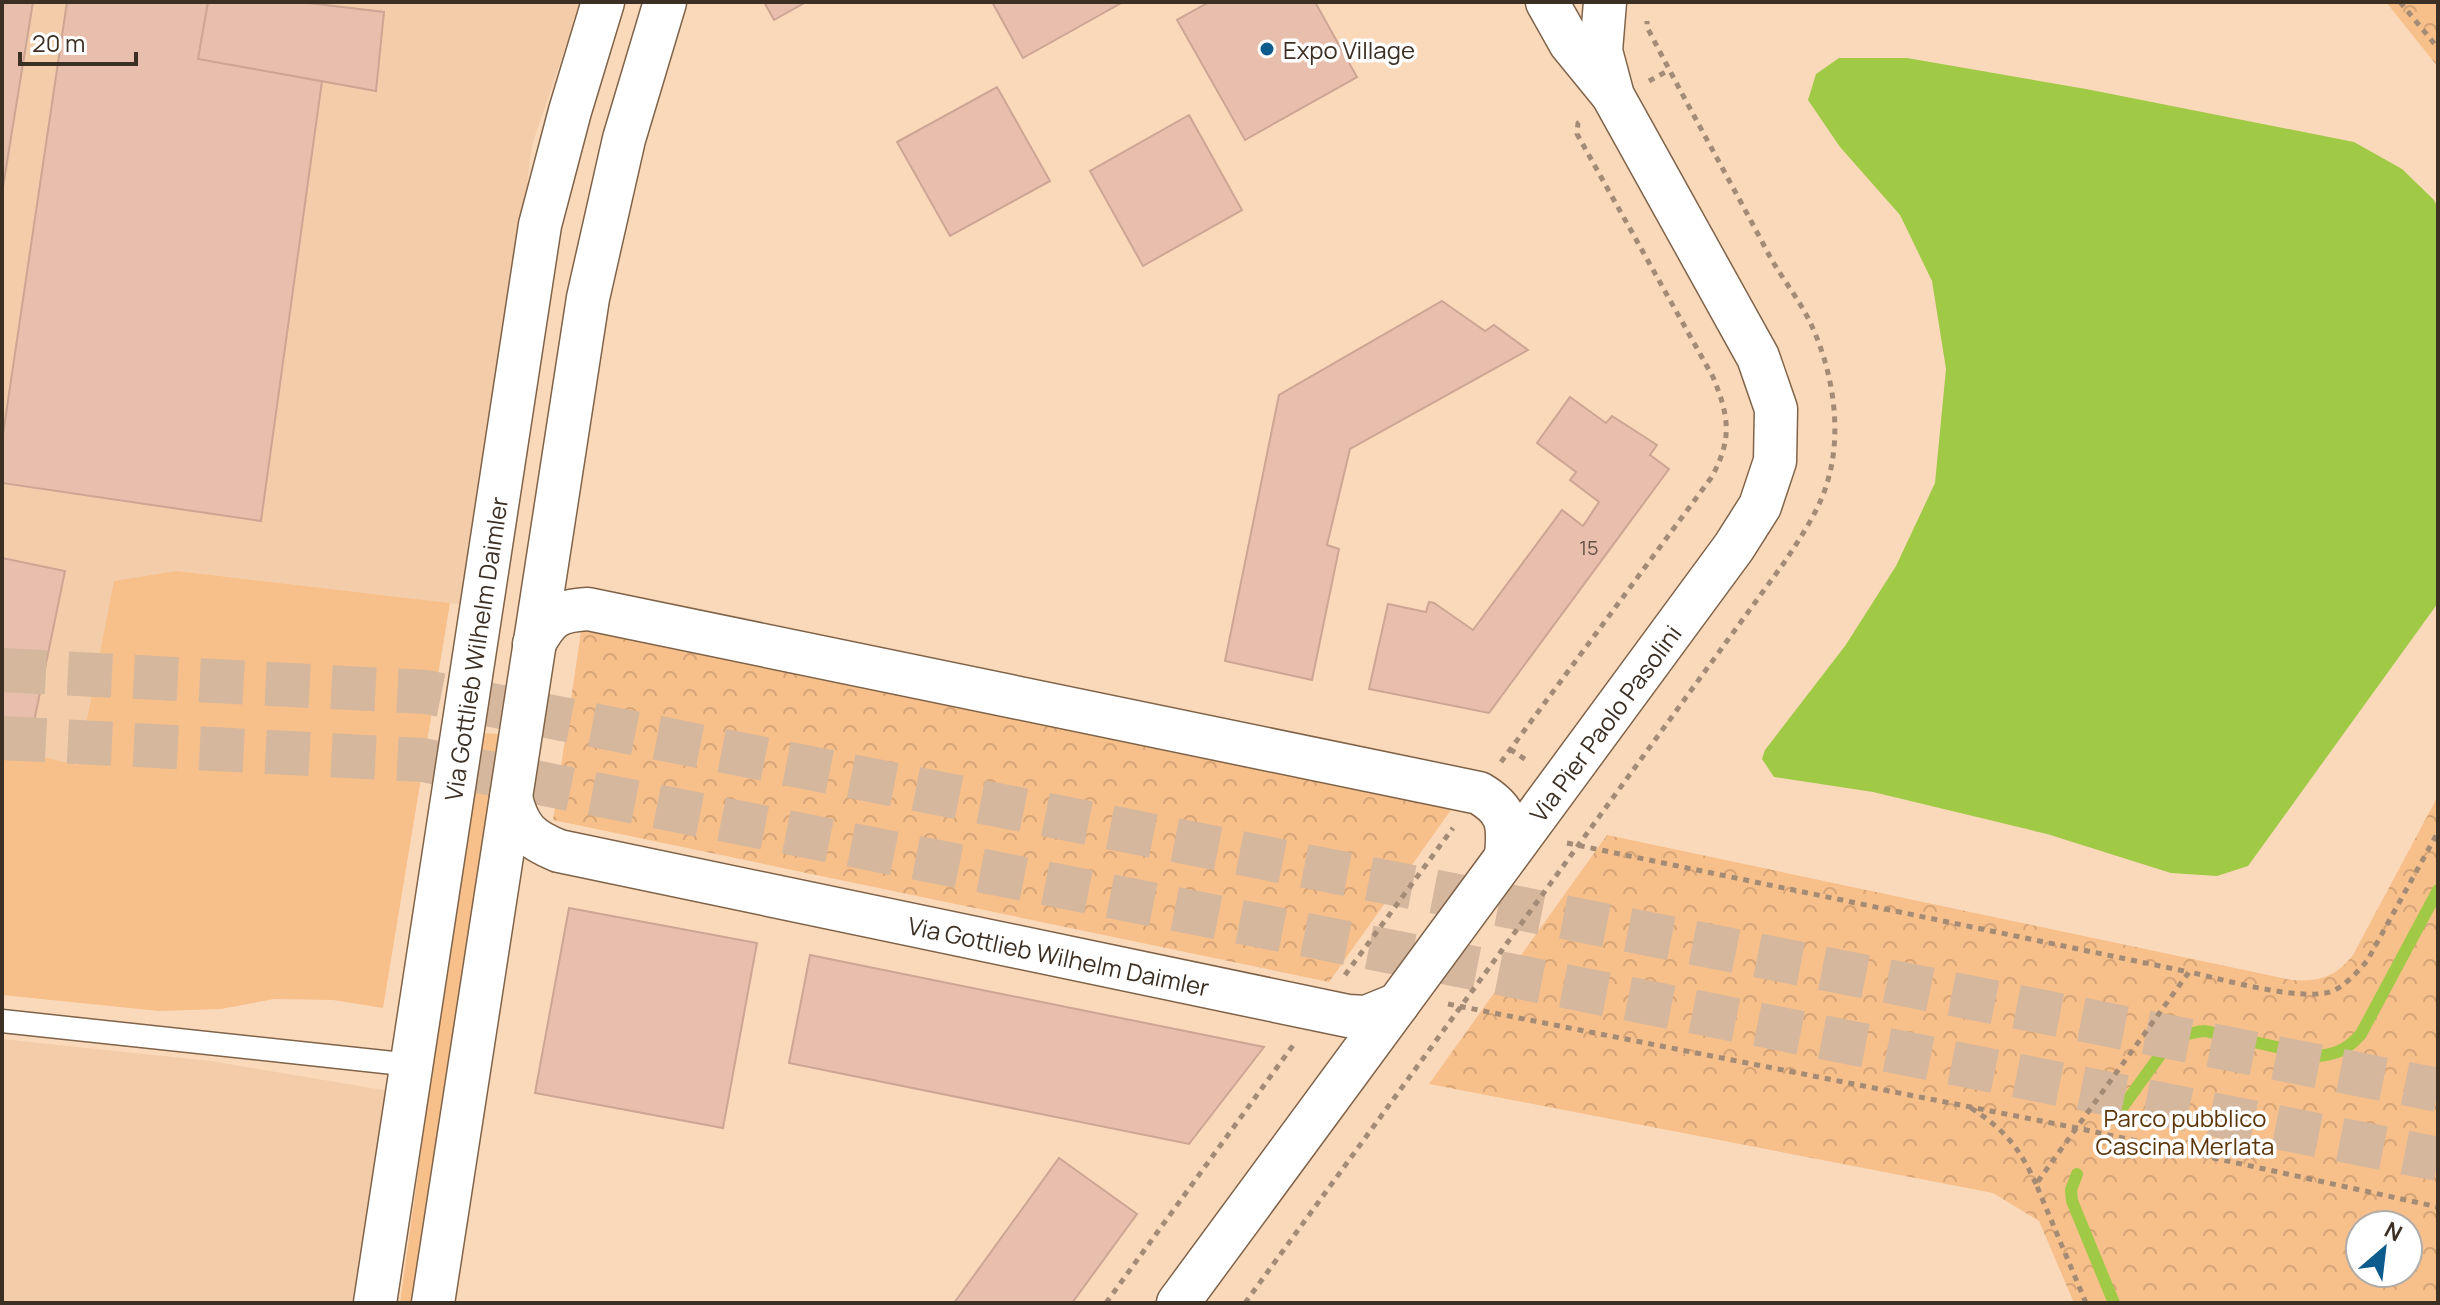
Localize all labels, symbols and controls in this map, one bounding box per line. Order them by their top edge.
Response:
scale bar [20,16,136,66]
text: 20 m [32,26,85,59]
place label: Expo Village [1283,33,1415,66]
marker: Expo Village [1258,40,1276,58]
street label: Via Gottlieb Wilhelm Daimler [436,494,515,803]
house number: 15 [1579,534,1599,561]
street label: Via Pier Paolo Pasolini [1521,618,1688,828]
street label: Via Gottlieb Wilhelm Daimler [905,908,1213,1003]
park label: Parco pubblico Cascina Merlata [2096,1101,2274,1162]
north arrow [2344,1209,2424,1289]
text: N [2379,1214,2407,1248]

